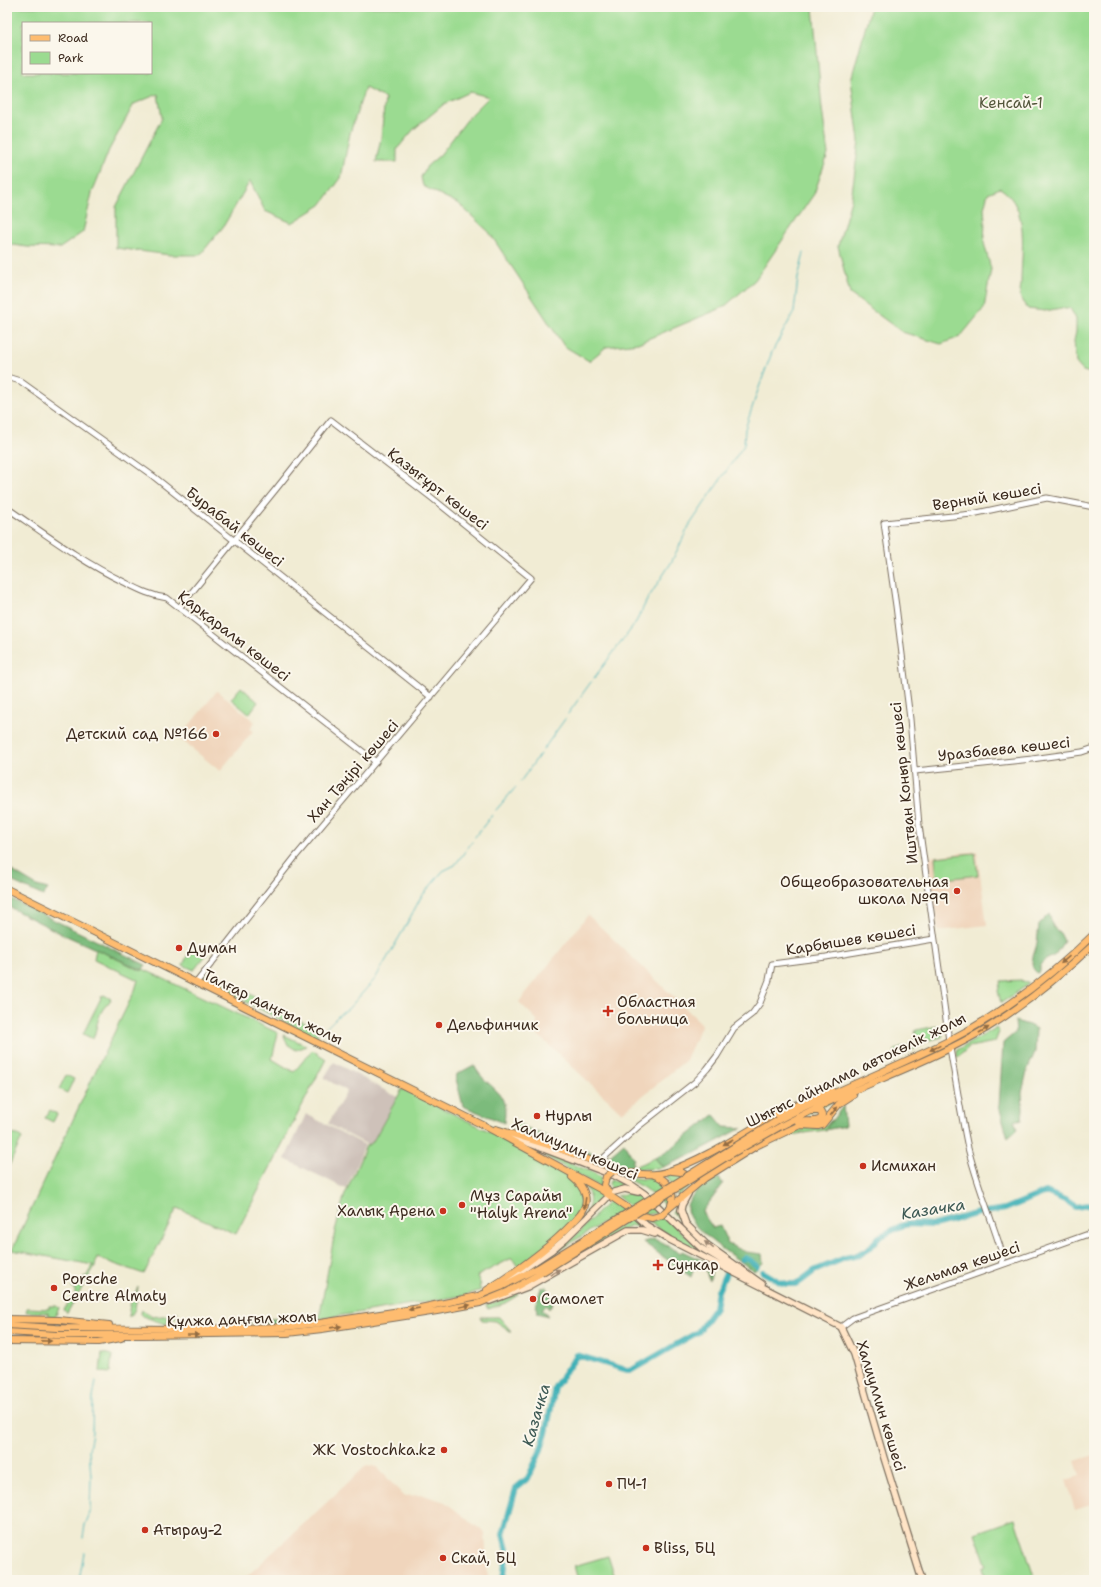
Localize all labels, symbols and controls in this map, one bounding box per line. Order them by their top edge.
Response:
legend [22,22,152,74]
text: Road [58,30,89,46]
text: Park [58,50,84,66]
park label: Кенсай-1 [979,93,1043,113]
street label: Қазығұрт көшесі [383,443,493,535]
street label: Верный көшесі [931,479,1043,515]
street label: Бурабай көшесі [182,482,288,572]
street label: Қарқаралы көшесі [174,586,294,686]
street label: Иштван Коныр көшесі [886,701,922,865]
street label: Хан Тәңірі көшесі [303,715,403,827]
place label: Детский сад №166 [66,724,208,744]
marker: Детский сад №166 [211,729,221,739]
street label: Уразбаева көшесі [937,732,1071,766]
place label: Общеобразовательная школа №99 [780,872,949,909]
marker: Общеобразовательная школа №99 [952,886,962,896]
street label: Карбышев көшесі [784,920,918,960]
place label: Думан [187,938,237,958]
marker: Думан [174,943,184,953]
one-way arrow [1061,955,1070,964]
street label: Талғар даңғыл жолы [200,964,346,1050]
place label: Областная больница [617,992,696,1029]
marker: Областная больница [602,1005,614,1017]
street label: Шығыс айналма автокөлік жолы [743,1008,969,1132]
place label: Дельфинчик [447,1015,539,1035]
marker: Дельфинчик [434,1020,444,1030]
one-way arrow [978,1026,990,1033]
one-way arrow [929,1045,940,1051]
place label: Нурлы [545,1106,592,1126]
one-way arrow [830,1106,838,1116]
marker: Нурлы [532,1111,542,1121]
street label: Халлиулин көшесі [509,1113,641,1185]
one-way arrow [722,1138,734,1145]
place label: Исмихан [871,1156,936,1176]
marker: Исмихан [858,1161,868,1171]
place label: Мұз Сарайы "Halyk Arena" [470,1186,572,1223]
water label: Казачка [899,1194,967,1224]
one-way arrow [582,1197,588,1209]
marker: Мұз Сарайы "Halyk Arena" [457,1200,467,1210]
place label: Халық Арена [337,1201,436,1221]
marker: Халық Арена [438,1206,448,1216]
street label: Жельмая көшесі [901,1237,1023,1295]
one-way arrow [703,1241,714,1250]
place label: Сункар [667,1255,719,1275]
marker: Сункар [652,1259,664,1271]
place label: Porsche Centre Almaty [62,1269,167,1306]
one-way arrow [549,1269,561,1276]
marker: Porsche Centre Almaty [49,1283,59,1293]
place label: Самолет [541,1289,604,1309]
marker: Самолет [528,1294,538,1304]
one-way arrow [458,1303,471,1309]
street label: Құлжа даңғыл жолы [167,1306,317,1332]
one-way arrow [408,1306,420,1312]
one-way arrow [330,1324,342,1330]
one-way arrow [187,1332,200,1338]
one-way arrow [40,1338,53,1344]
street label: Халиуллин көшесі [852,1338,910,1474]
water label: Казачка [517,1381,555,1449]
place label: ЖК Vostochka.kz [313,1440,436,1460]
marker: ЖК Vostochka.kz [439,1445,449,1455]
place label: ПЧ-1 [617,1474,647,1494]
marker: ПЧ-1 [604,1479,614,1489]
place label: Атырау-2 [153,1520,223,1540]
marker: Атырау-2 [140,1525,150,1535]
place label: Bliss, БЦ [654,1538,715,1558]
marker: Bliss, БЦ [641,1543,651,1553]
place label: Скай, БЦ [451,1548,516,1568]
marker: Скай, БЦ [438,1553,448,1563]

